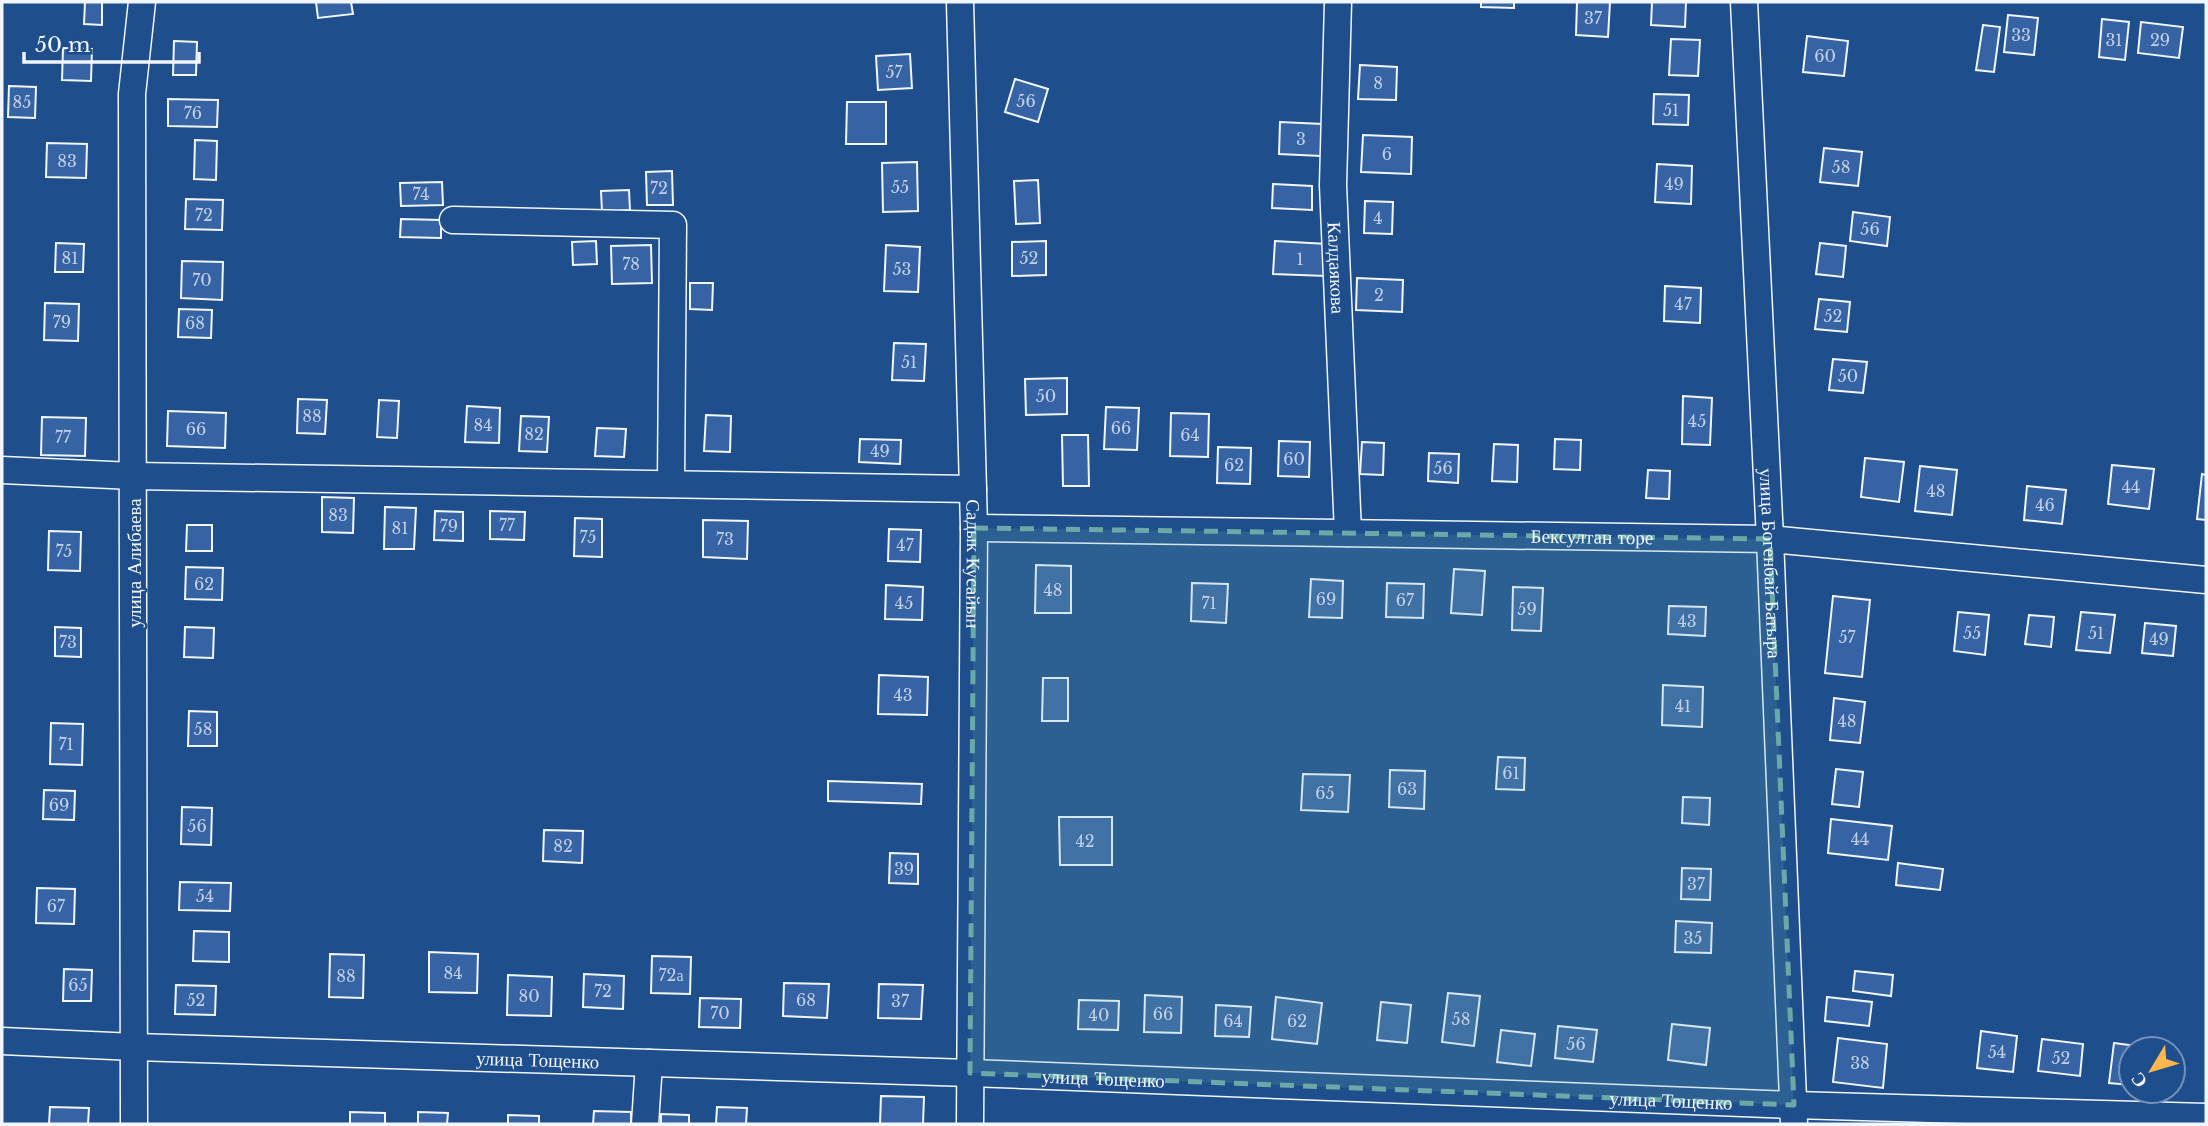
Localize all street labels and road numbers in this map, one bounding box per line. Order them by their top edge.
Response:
street label: Калдаякова [1323,221,1350,315]
street label: улица Богенбай Батыра [1755,468,1786,660]
street label: улица Алибаева [123,498,146,628]
street label: Садык Кусайын [962,499,986,628]
street label: Бексултан торе [1530,524,1653,549]
street label: улица Тощенко [476,1046,600,1073]
street label: улица Тощенко [1041,1064,1165,1092]
street label: улица Тощенко [1609,1086,1733,1114]

